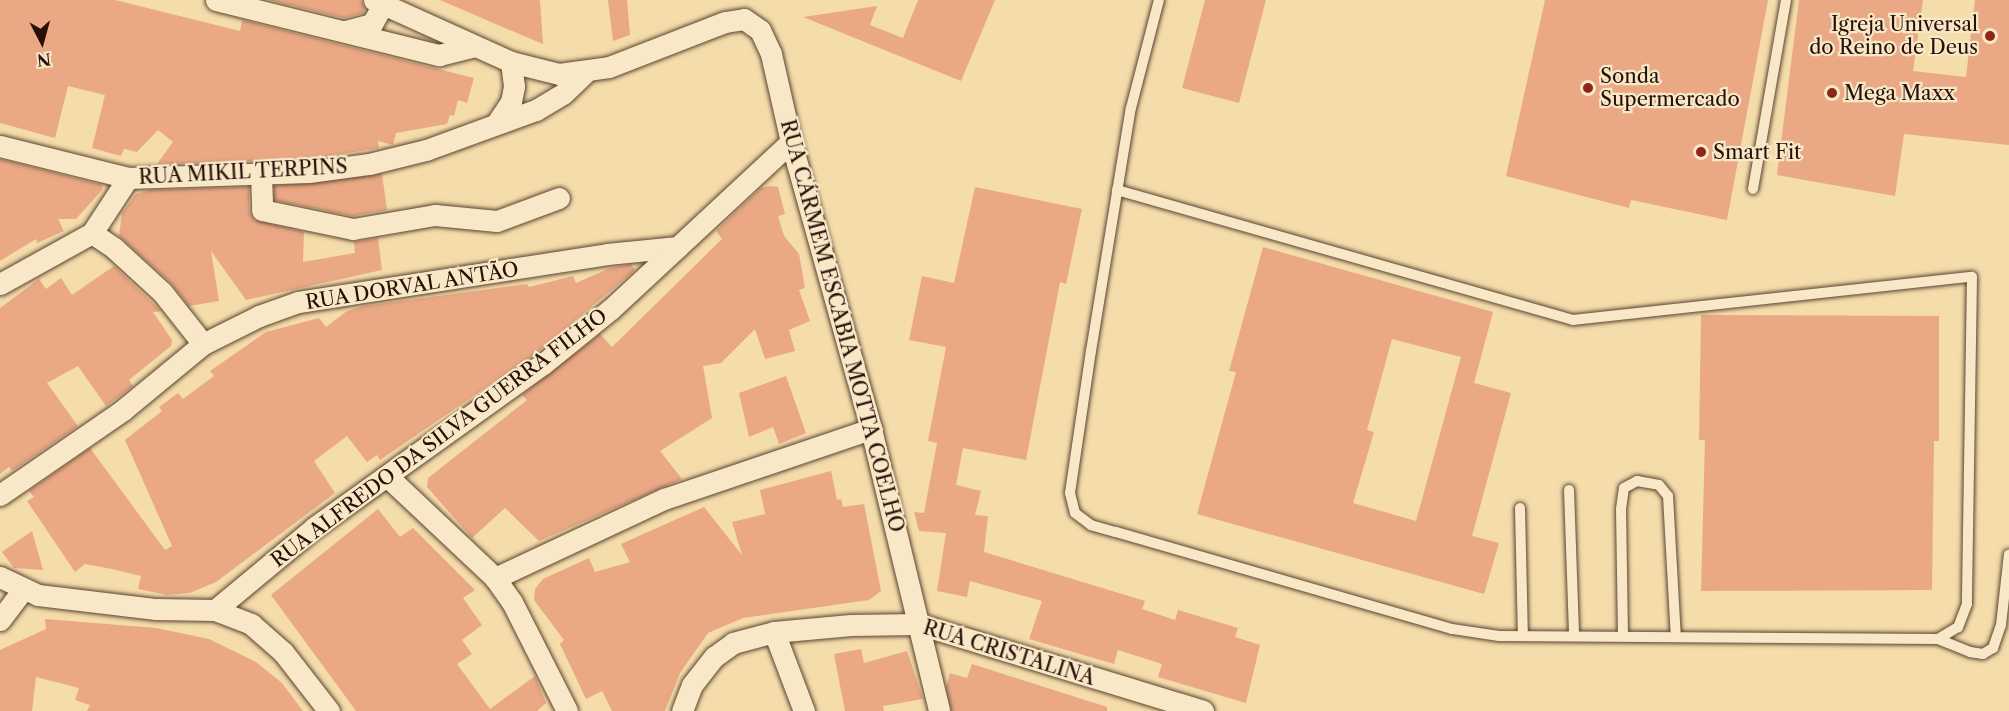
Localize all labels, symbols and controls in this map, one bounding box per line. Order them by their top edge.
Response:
north arrow [12,12,72,72]
place label: Igreja Universal do Reino de Deus [1809,13,1978,60]
marker: Igreja Universal do Reino de Deus [1983,29,1997,43]
text: N [36,49,52,71]
place label: Sonda Supermercado [1600,64,1740,111]
marker: Sonda Supermercado [1581,81,1595,95]
place label: Mega Maxx [1844,81,1955,105]
marker: Mega Maxx [1825,86,1839,100]
street label: RUA CÁRMEM ESCABIA MOTTA COELHO [775,116,909,536]
place label: Smart Fit [1713,140,1801,164]
marker: Smart Fit [1694,145,1708,159]
street label: RUA MIKIL TERPINS [137,154,349,190]
street label: RUA DORVAL ANTÃO [303,257,521,315]
street label: RUA ALFREDO DA SILVA GUERRA FILHO [265,303,613,573]
street label: RUA CRISTALINA [920,615,1098,691]

